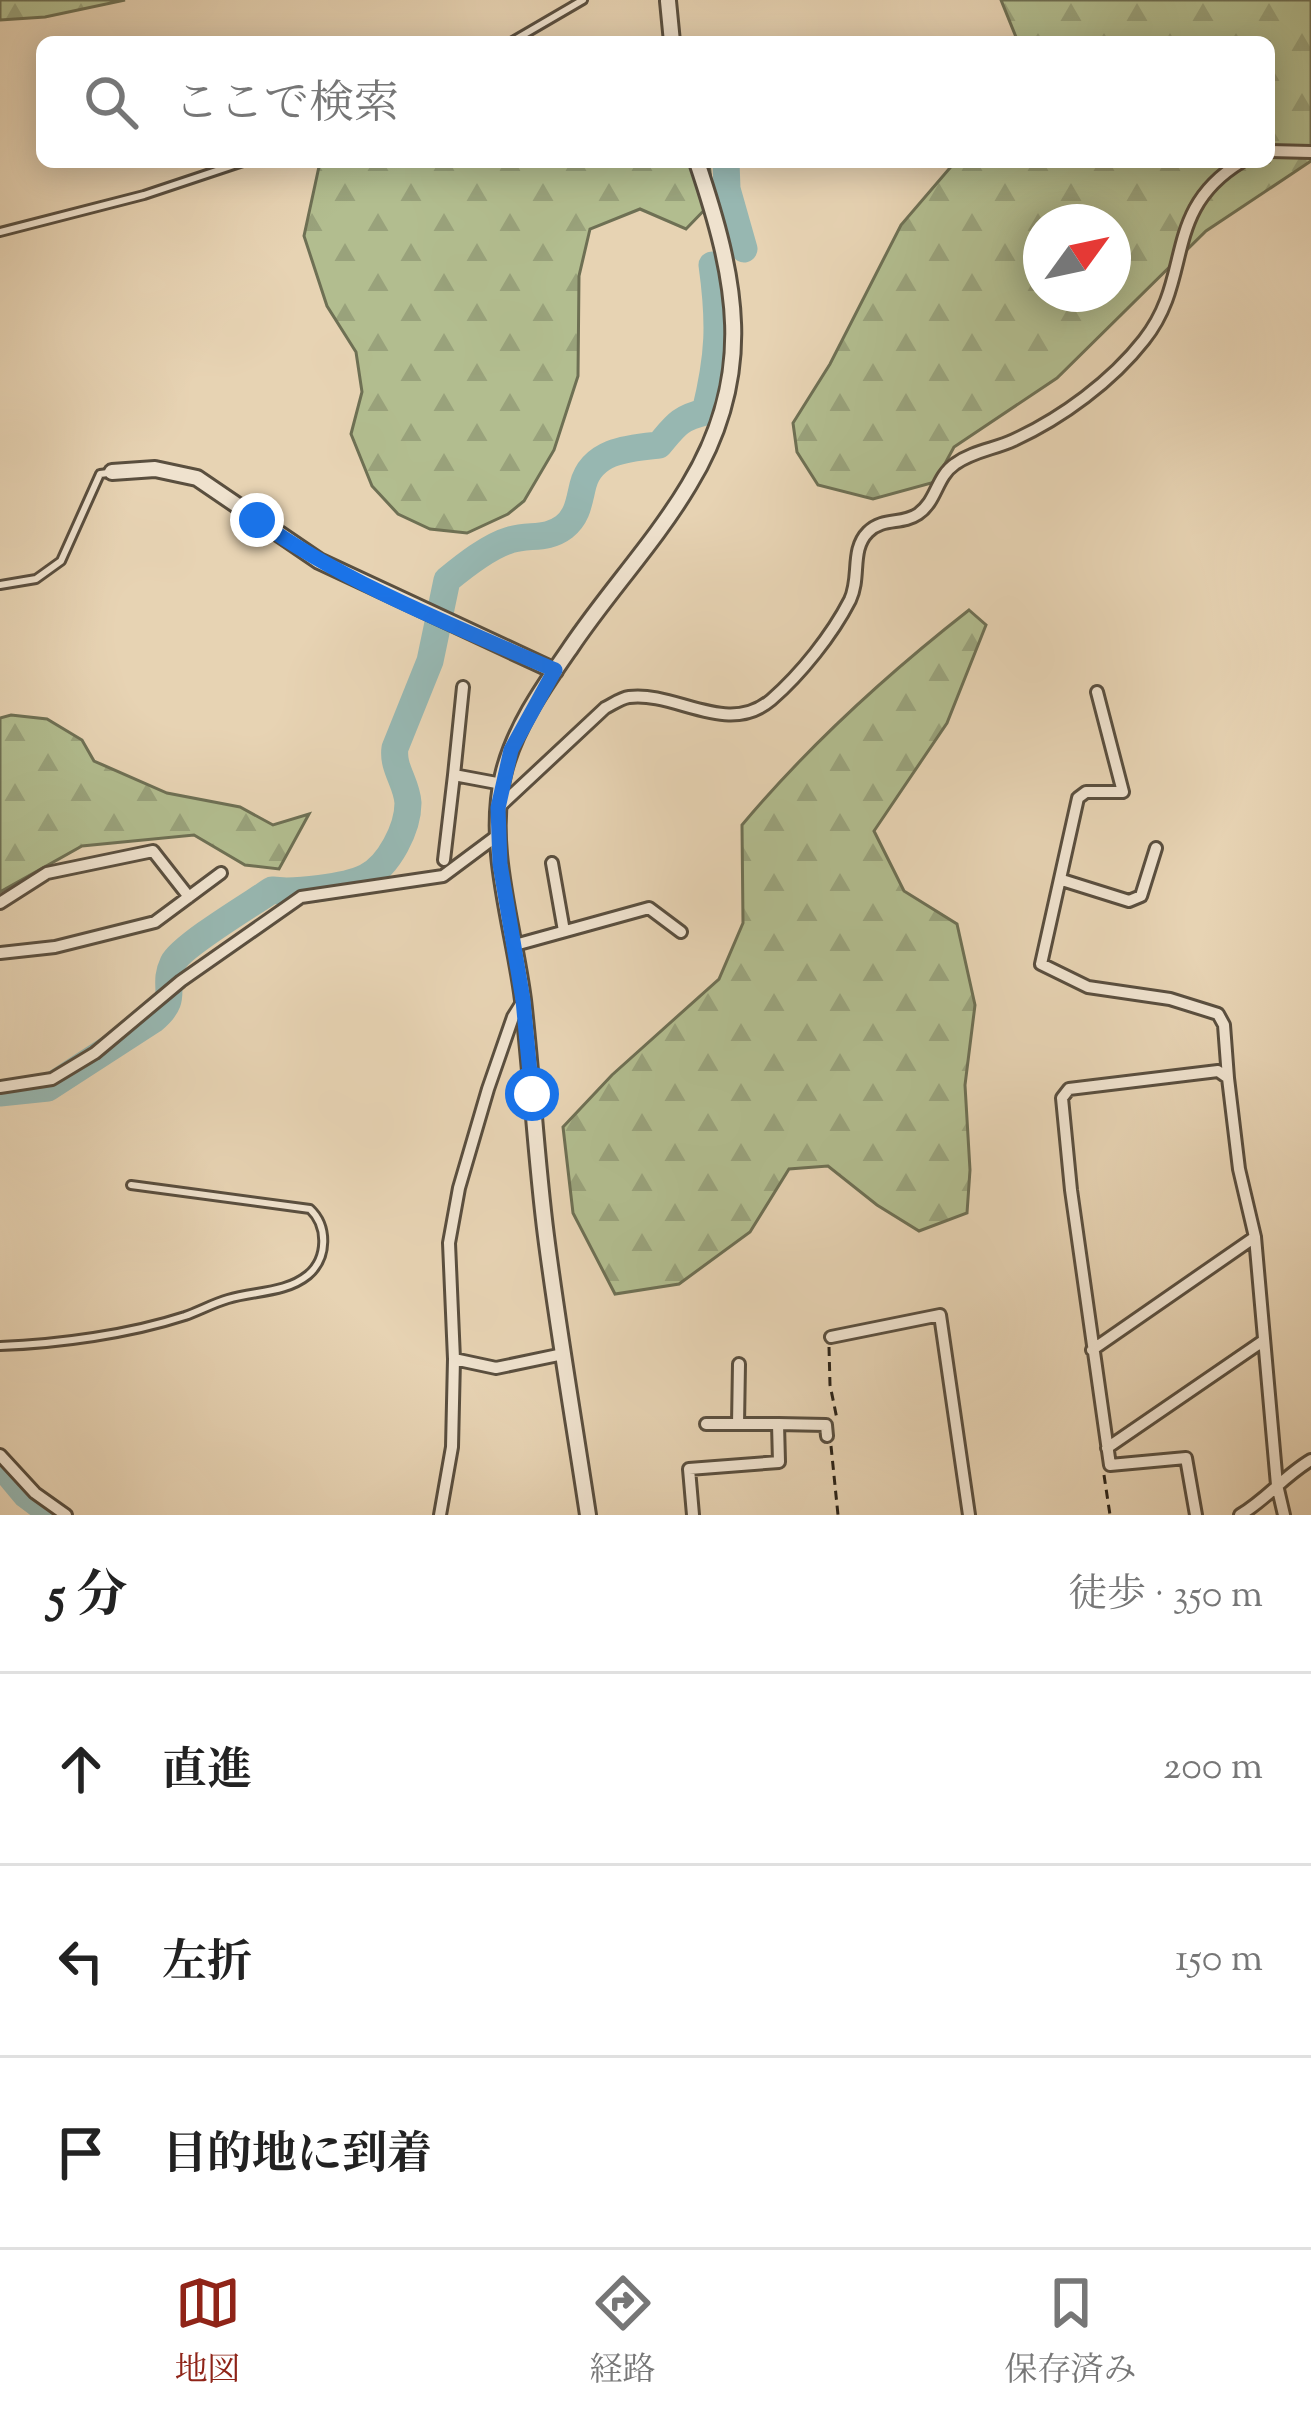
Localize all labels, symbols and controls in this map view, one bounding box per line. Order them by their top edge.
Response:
search box [36,36,1275,168]
icon: search [78,69,144,135]
text: ここで検索 [174,74,399,139]
north arrow [1023,204,1131,312]
route end [230,493,284,547]
route start [505,1067,559,1121]
text: 5 分 [48,1562,127,1635]
text: 徒歩 · 350 m [1068,1569,1263,1625]
icon: ahead [48,1736,114,1802]
text: 直進 [162,1741,252,1806]
text: 200 m [1163,1741,1263,1797]
icon: left [48,1928,114,1994]
text: 左折 [162,1933,252,1998]
text: 150 m [1175,1933,1263,1989]
icon: arrive [48,2120,114,2186]
text: 目的地に到着 [162,2125,432,2190]
tab: 地図 [175,2270,241,2396]
tab: 経路 [590,2270,656,2396]
tab: 保存済み [1005,2270,1137,2396]

